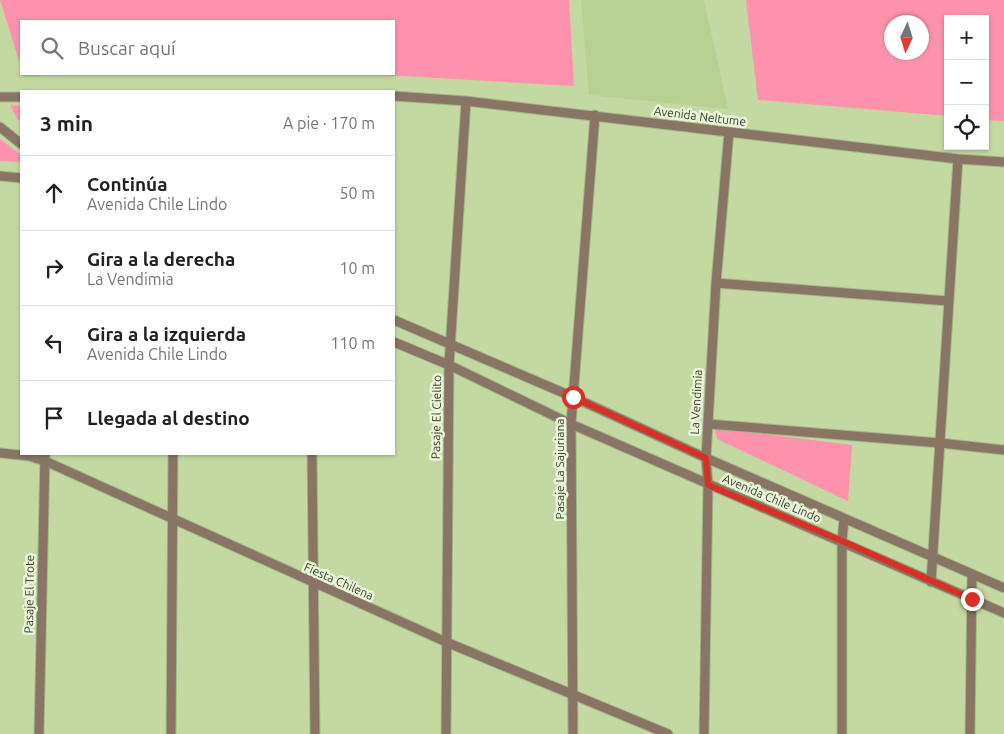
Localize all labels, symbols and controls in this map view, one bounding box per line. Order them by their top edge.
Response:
north arrow [884,15,929,60]
map controls [944,15,989,150]
button: + [944,15,989,60]
search box [20,20,395,75]
icon: search [38,34,66,62]
text: Buscar aquí [78,37,176,59]
button: − [944,60,989,105]
street label: Avenida Neltume [653,104,747,128]
button: locate [944,105,989,150]
text: 3 min [40,111,93,135]
text: A pie · 170 m [283,114,375,132]
text: Continúa [87,173,168,195]
icon: ahead [40,179,68,207]
text: 50 m [339,184,375,202]
text: Avenida Chile Lindo [87,195,227,213]
text: Gira a la derecha [87,248,235,270]
icon: right [40,254,68,282]
text: 10 m [339,259,375,277]
text: La Vendimia [87,270,174,288]
text: Gira a la izquierda [87,323,246,345]
icon: left [40,329,68,357]
text: 110 m [330,334,375,352]
text: Avenida Chile Lindo [87,345,227,363]
street label: La Vendimia [688,369,704,435]
street label: Pasaje El Cielito [429,375,443,459]
route start [562,386,585,409]
icon: arrive [40,404,68,432]
text: Llegada al destino [87,407,250,429]
street label: Pasaje La Sajuriana [553,419,566,519]
street label: Avenida Chile Lindo [721,471,823,525]
street label: Pasaje El Trote [22,555,36,633]
street label: Fiesta Chilena [302,560,376,602]
route end [961,588,984,611]

